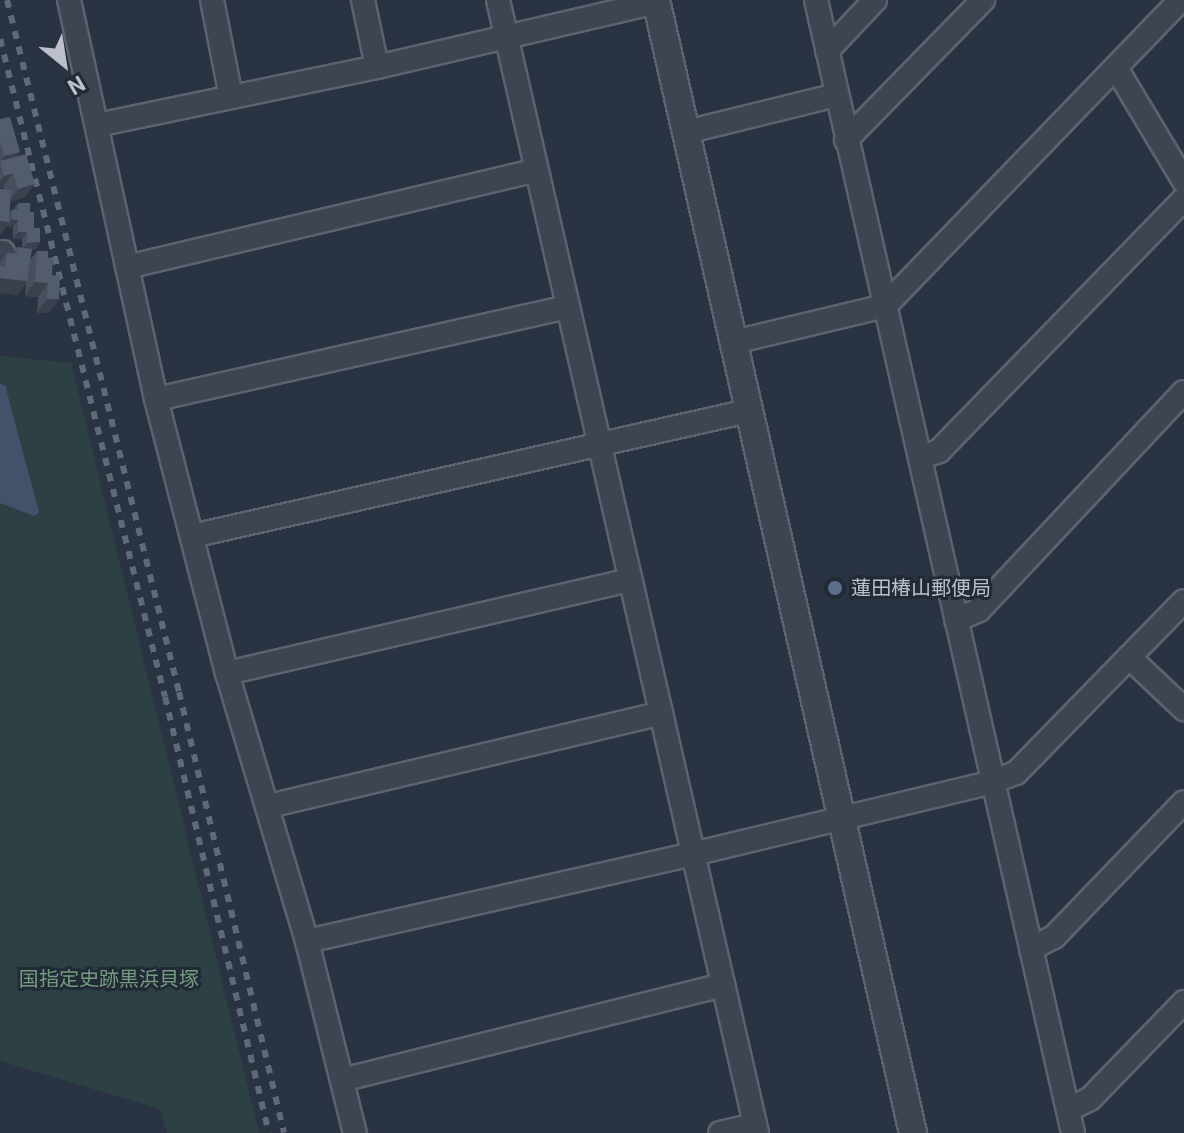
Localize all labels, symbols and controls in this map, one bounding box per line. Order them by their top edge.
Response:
north arrow [24,24,104,104]
text: N [63,71,89,100]
place label: 蓮田椿山郵便局 [851,576,991,600]
marker: 蓮田椿山郵便局 [826,579,844,597]
park label: 国指定史跡黒浜貝塚 [19,967,199,991]

